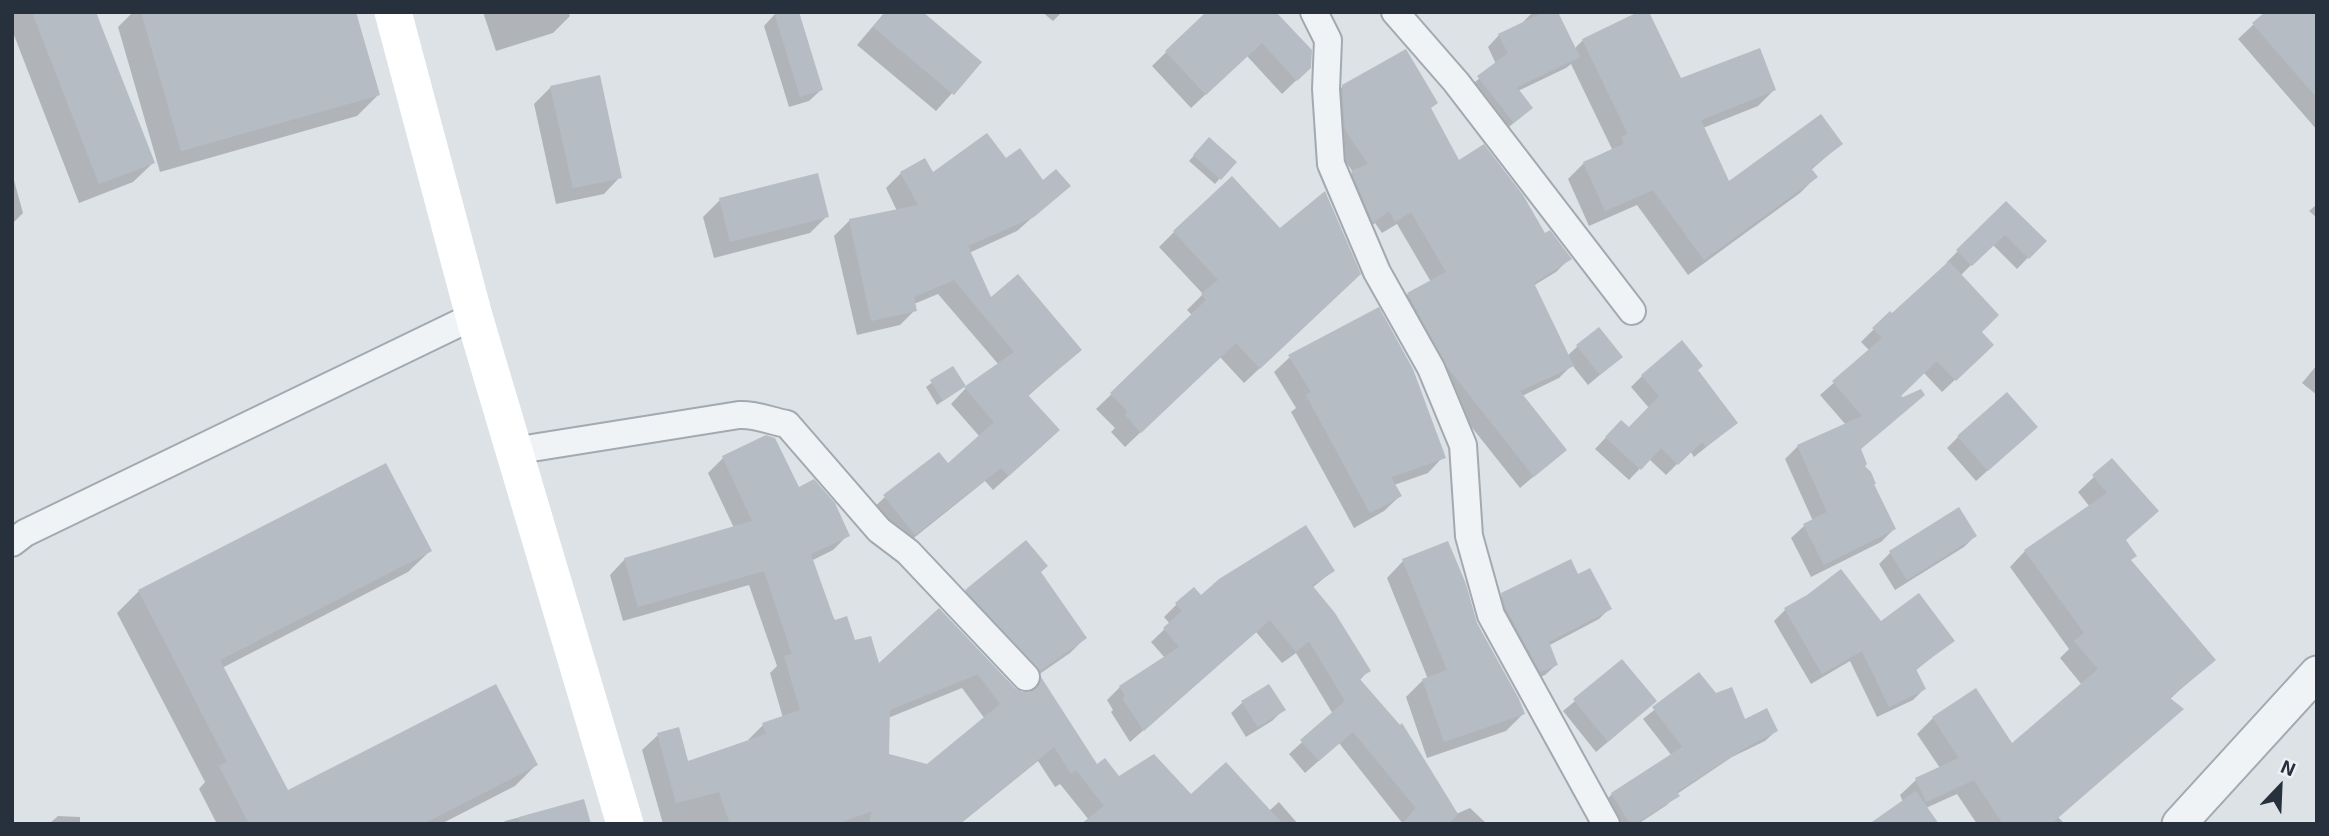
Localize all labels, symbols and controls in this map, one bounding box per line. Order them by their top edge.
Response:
north arrow [2245,752,2315,822]
text: N [2278,754,2299,780]

